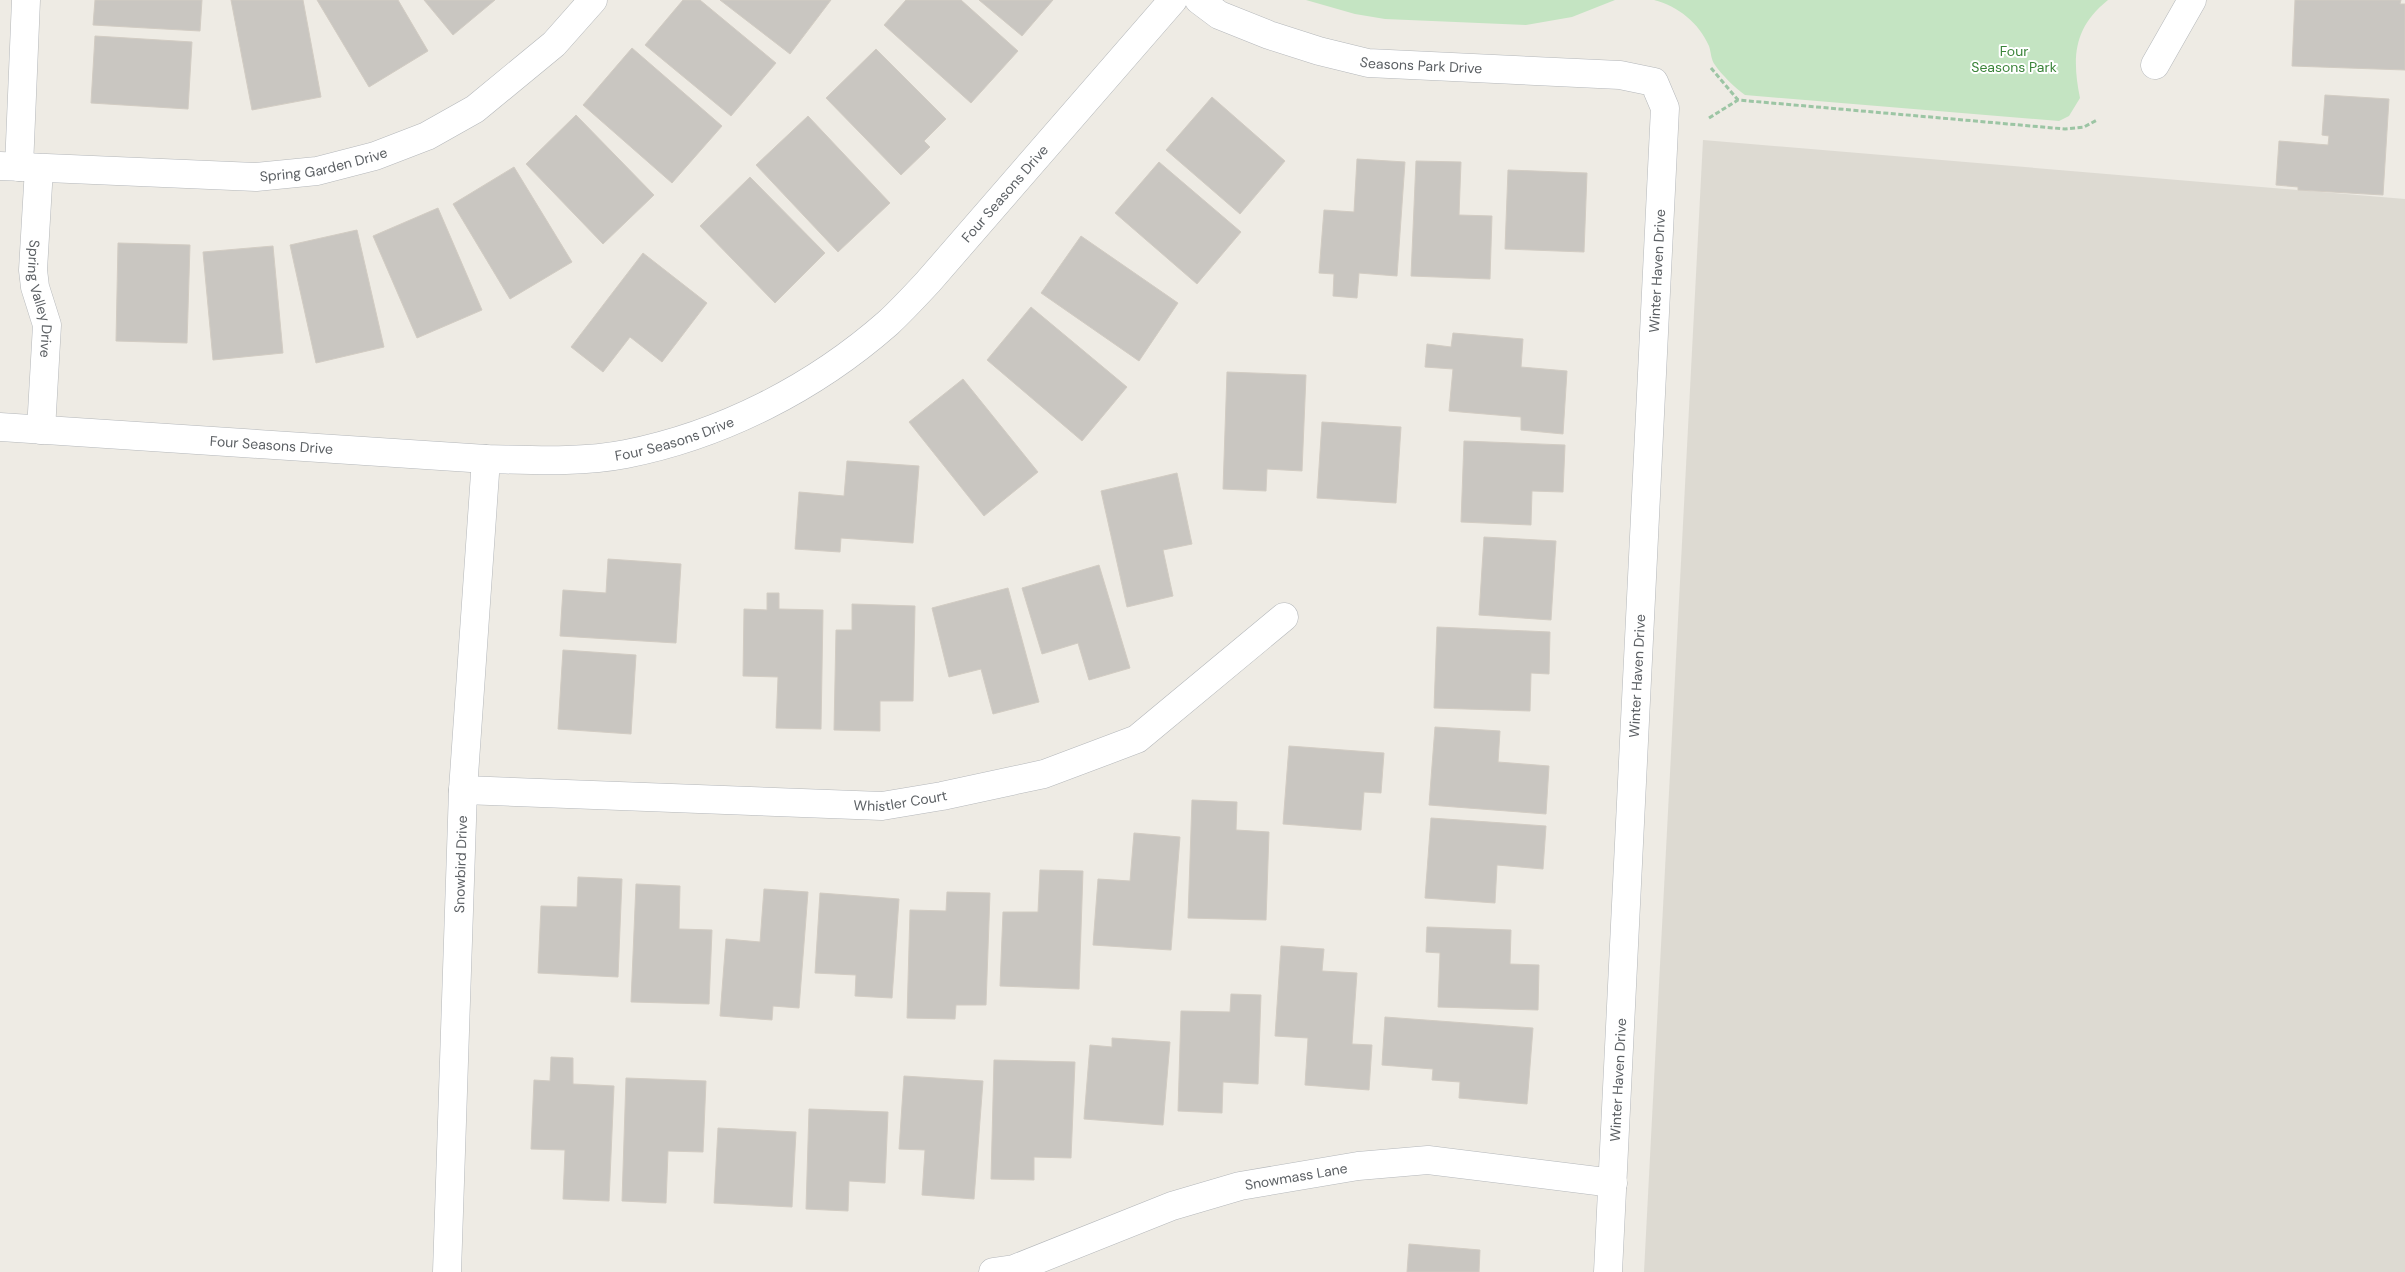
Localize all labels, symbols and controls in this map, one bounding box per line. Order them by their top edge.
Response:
park label: Four Seasons Park [1971,42,2057,76]
street label: Seasons Park Drive [1358,52,1483,77]
street label: Four Seasons Drive [957,141,1052,246]
street label: Spring Garden Drive [259,143,390,186]
street label: Winter Haven Drive [1645,209,1669,333]
street label: Spring Valley Drive [24,239,56,358]
street label: Four Seasons Drive [613,412,737,465]
street label: Four Seasons Drive [209,432,334,458]
street label: Winter Haven Drive [1625,614,1649,738]
street label: Whistler Court [853,786,949,815]
street label: Snowbird Drive [450,815,471,913]
street label: Winter Haven Drive [1606,1018,1630,1142]
street label: Snowmass Lane [1243,1159,1349,1194]

